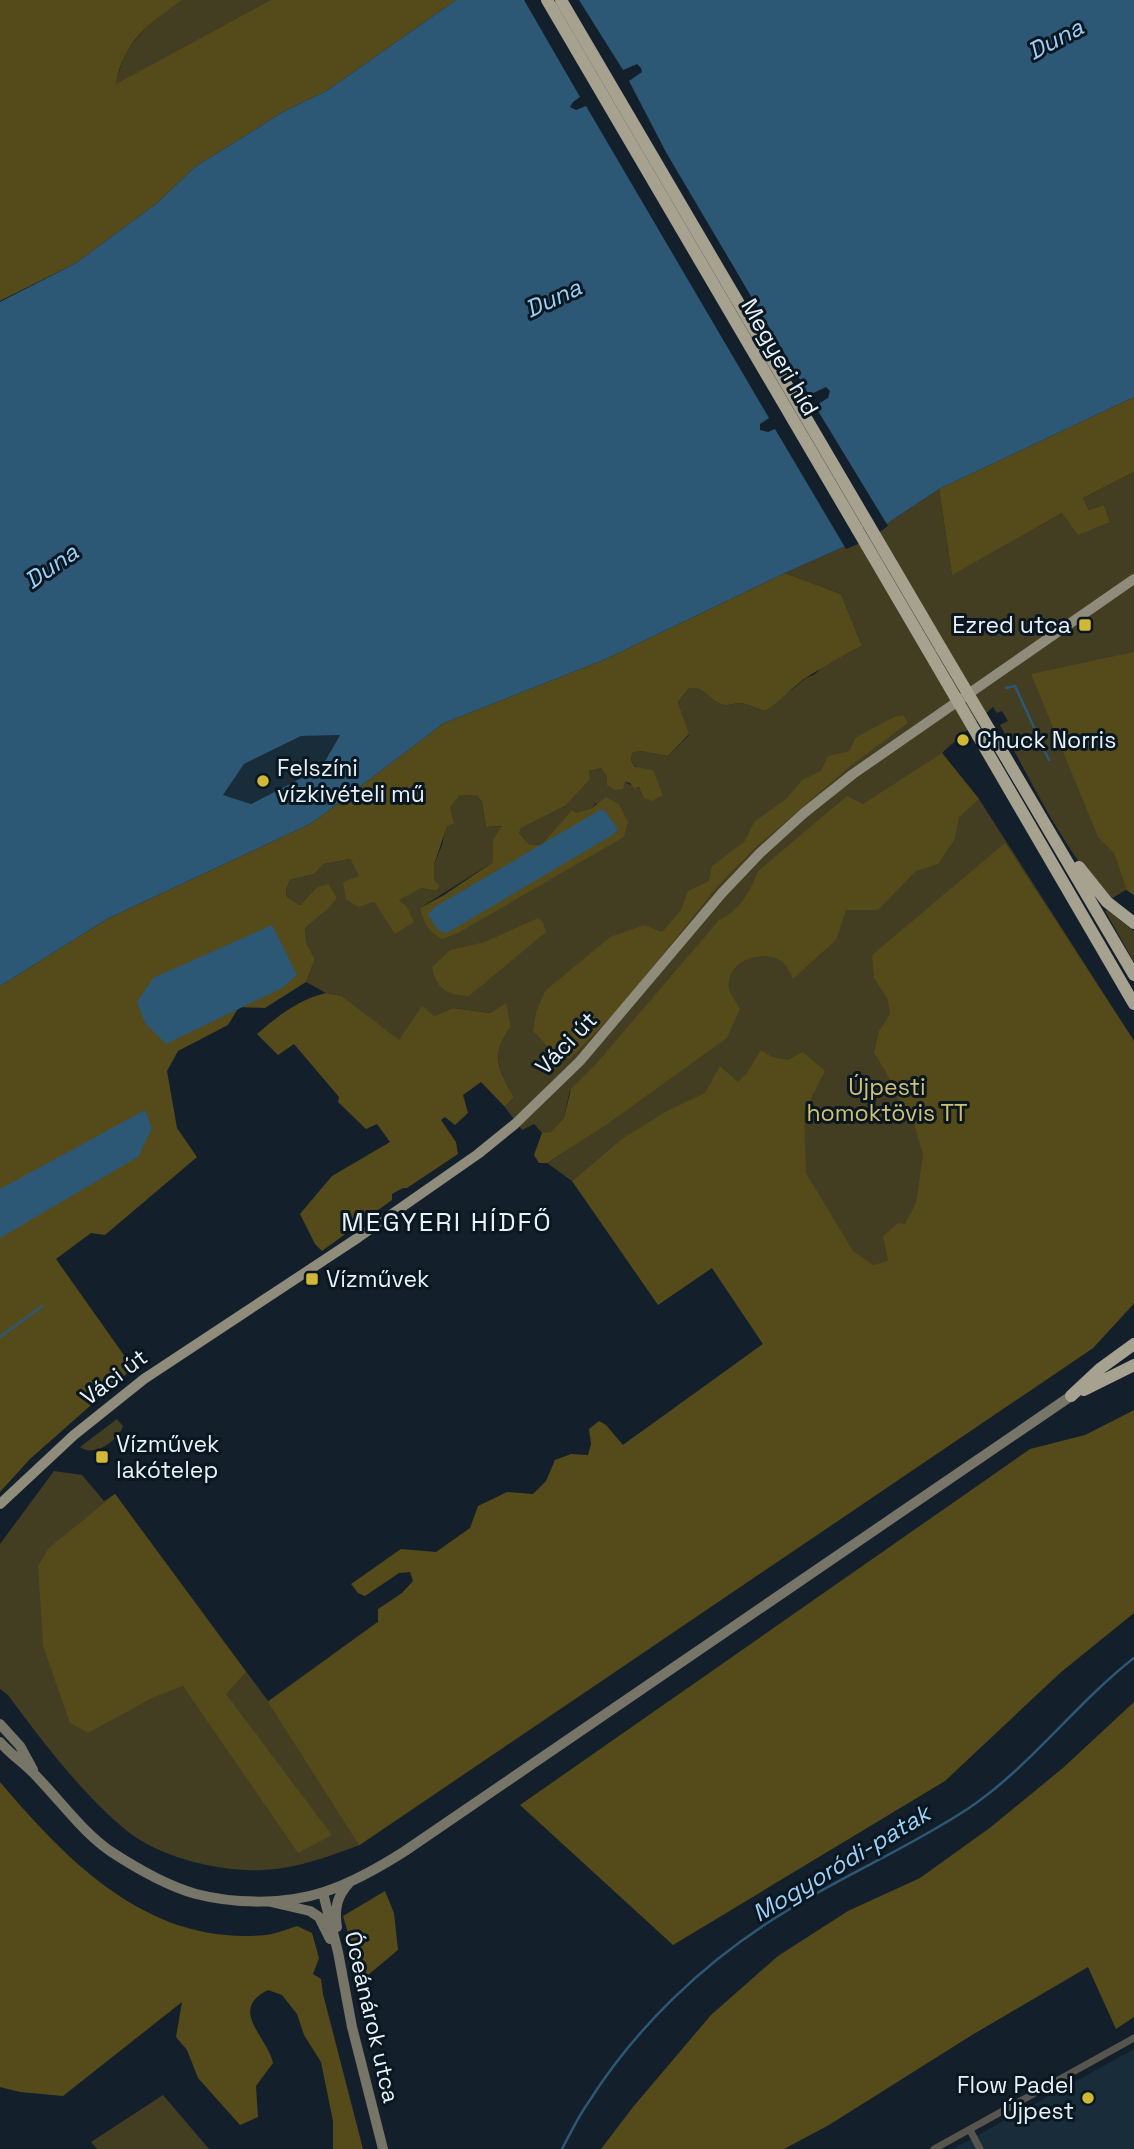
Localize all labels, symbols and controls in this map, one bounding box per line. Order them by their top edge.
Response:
water label: Duna [1022,11,1089,67]
water label: Duna [520,271,587,325]
street label: Megyeri híd [734,293,826,421]
water label: Duna [18,536,84,596]
place label: Ezred utca [952,610,1071,640]
marker: Ezred utca [1077,617,1093,633]
place label: Chuck Norris [977,725,1116,755]
marker: Chuck Norris [955,732,971,748]
place label: Felszíni vízkivételi mű [277,753,425,809]
marker: Felszíni vízkivételi mű [255,773,271,789]
street label: Váci út [529,1005,603,1081]
park label: Újpesti homoktövis TT [806,1072,968,1128]
district label: MEGYERI HÍDFŐ [341,1205,553,1239]
place label: Vízművek [326,1264,429,1294]
marker: Vízművek [304,1271,320,1287]
street label: Váci út [75,1342,153,1412]
place label: Vízművek lakótelep [116,1429,219,1485]
marker: Vízművek lakótelep [94,1449,110,1465]
water label: Mogyoródi-patak [746,1796,938,1928]
street label: Óceánárok utca [338,1928,406,2106]
place label: Flow Padel Újpest [957,2070,1074,2126]
marker: Flow Padel Újpest [1080,2090,1096,2106]

